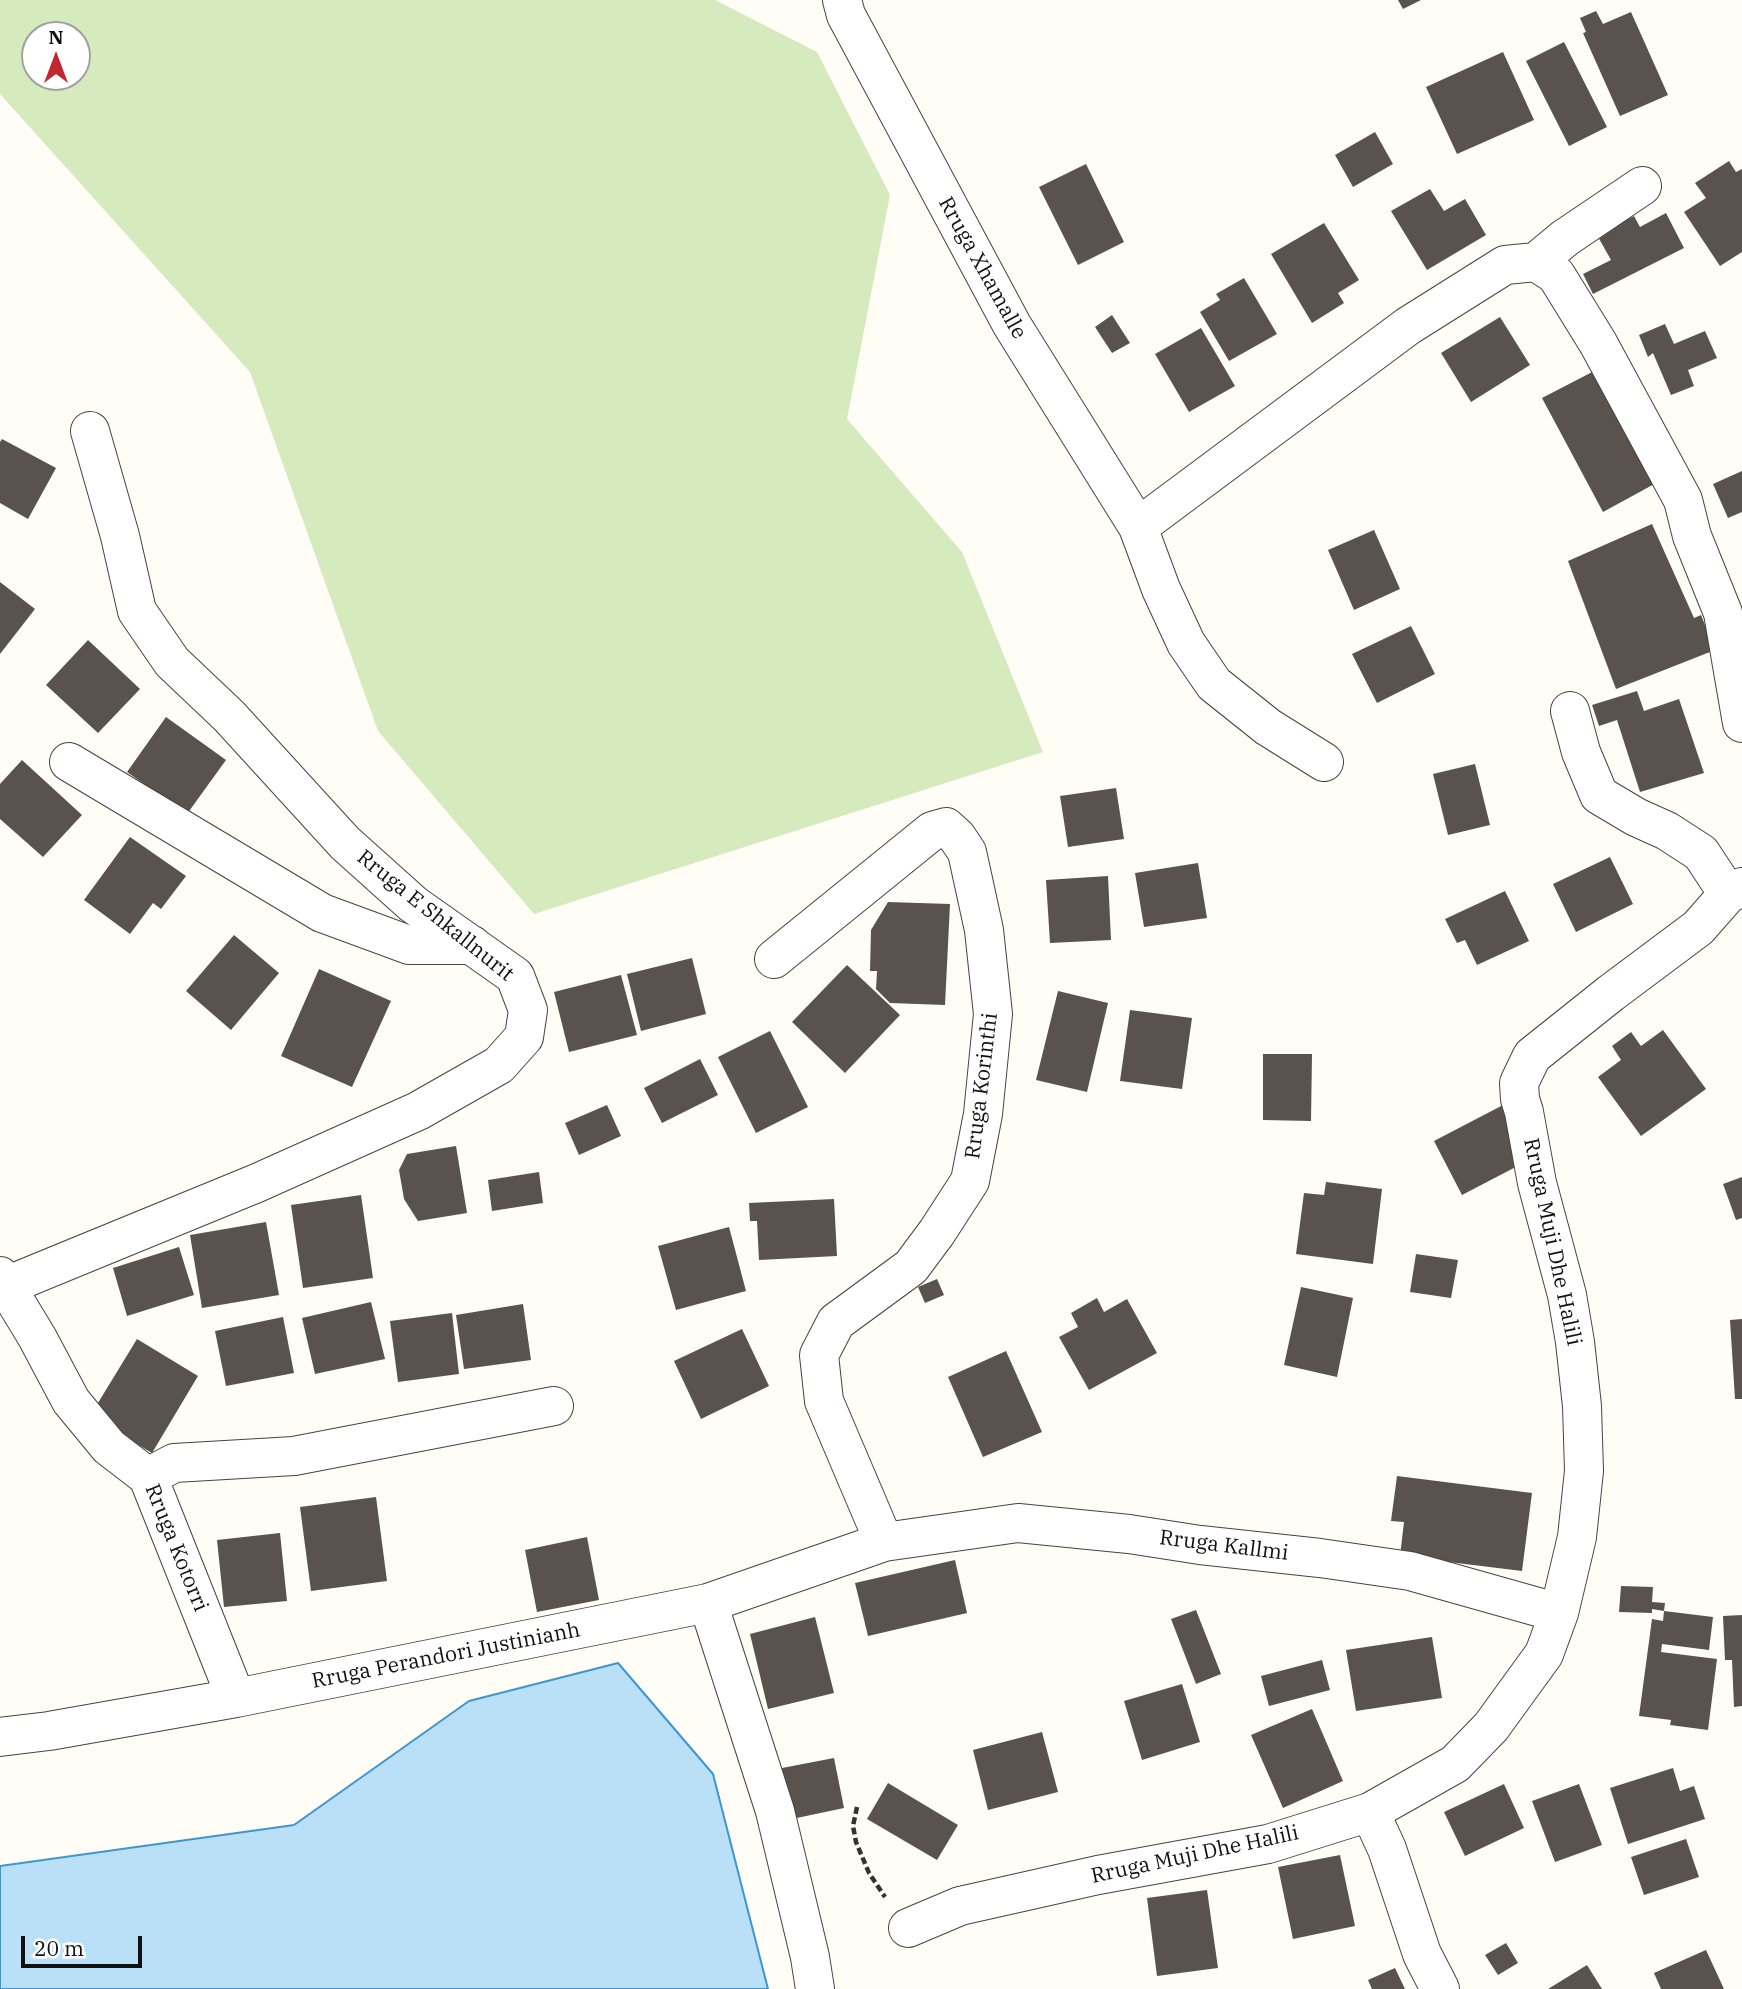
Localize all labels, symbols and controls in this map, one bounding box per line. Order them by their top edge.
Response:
north arrow [21,21,91,91]
text: N [48,25,64,49]
street label: Rruga Xhamalle [933,193,1031,343]
street label: Rruga E Shkallnurit [352,845,518,987]
street label: Rruga Korinthi [961,1011,1003,1161]
street label: Rruga Muji Dhe Halili [1518,1136,1586,1348]
street label: Rruga Kotorri [139,1481,213,1615]
street label: Rruga Kallmi [1158,1526,1290,1566]
street label: Rruga Perandori Justinianh [310,1618,582,1694]
street label: Rruga Muji Dhe Halili [1089,1821,1301,1889]
scale bar [24,1923,145,1967]
text: 20 m [34,1934,84,1962]

